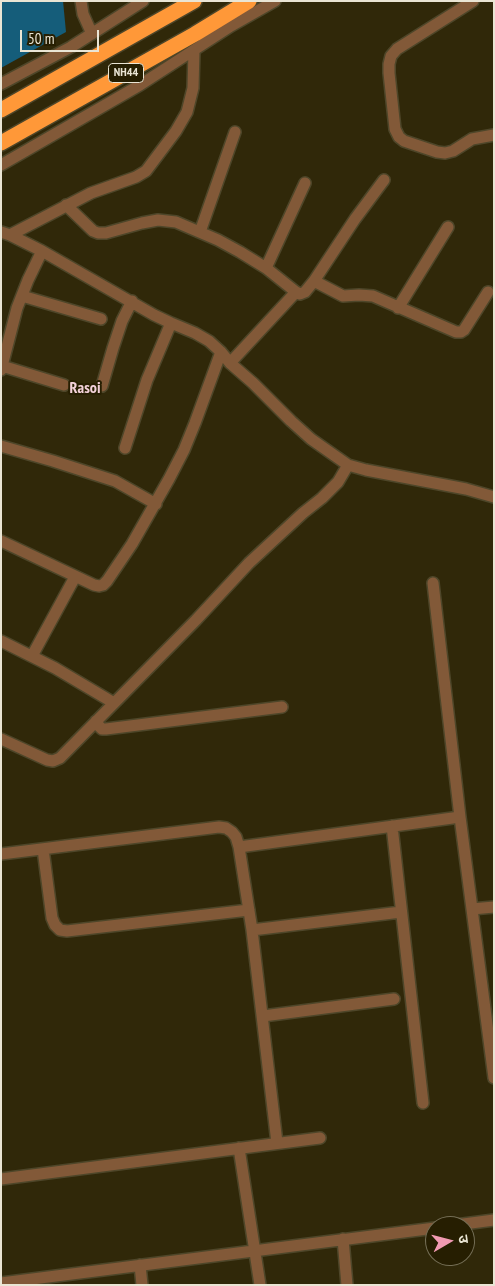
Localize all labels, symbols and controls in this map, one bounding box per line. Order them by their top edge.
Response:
scale bar [22,20,101,52]
text: 50 m [28,29,54,48]
road number: NH44 [108,64,144,82]
district label: Rasoi [70,378,100,398]
north arrow [425,1216,475,1266]
text: उ [454,1234,473,1244]

